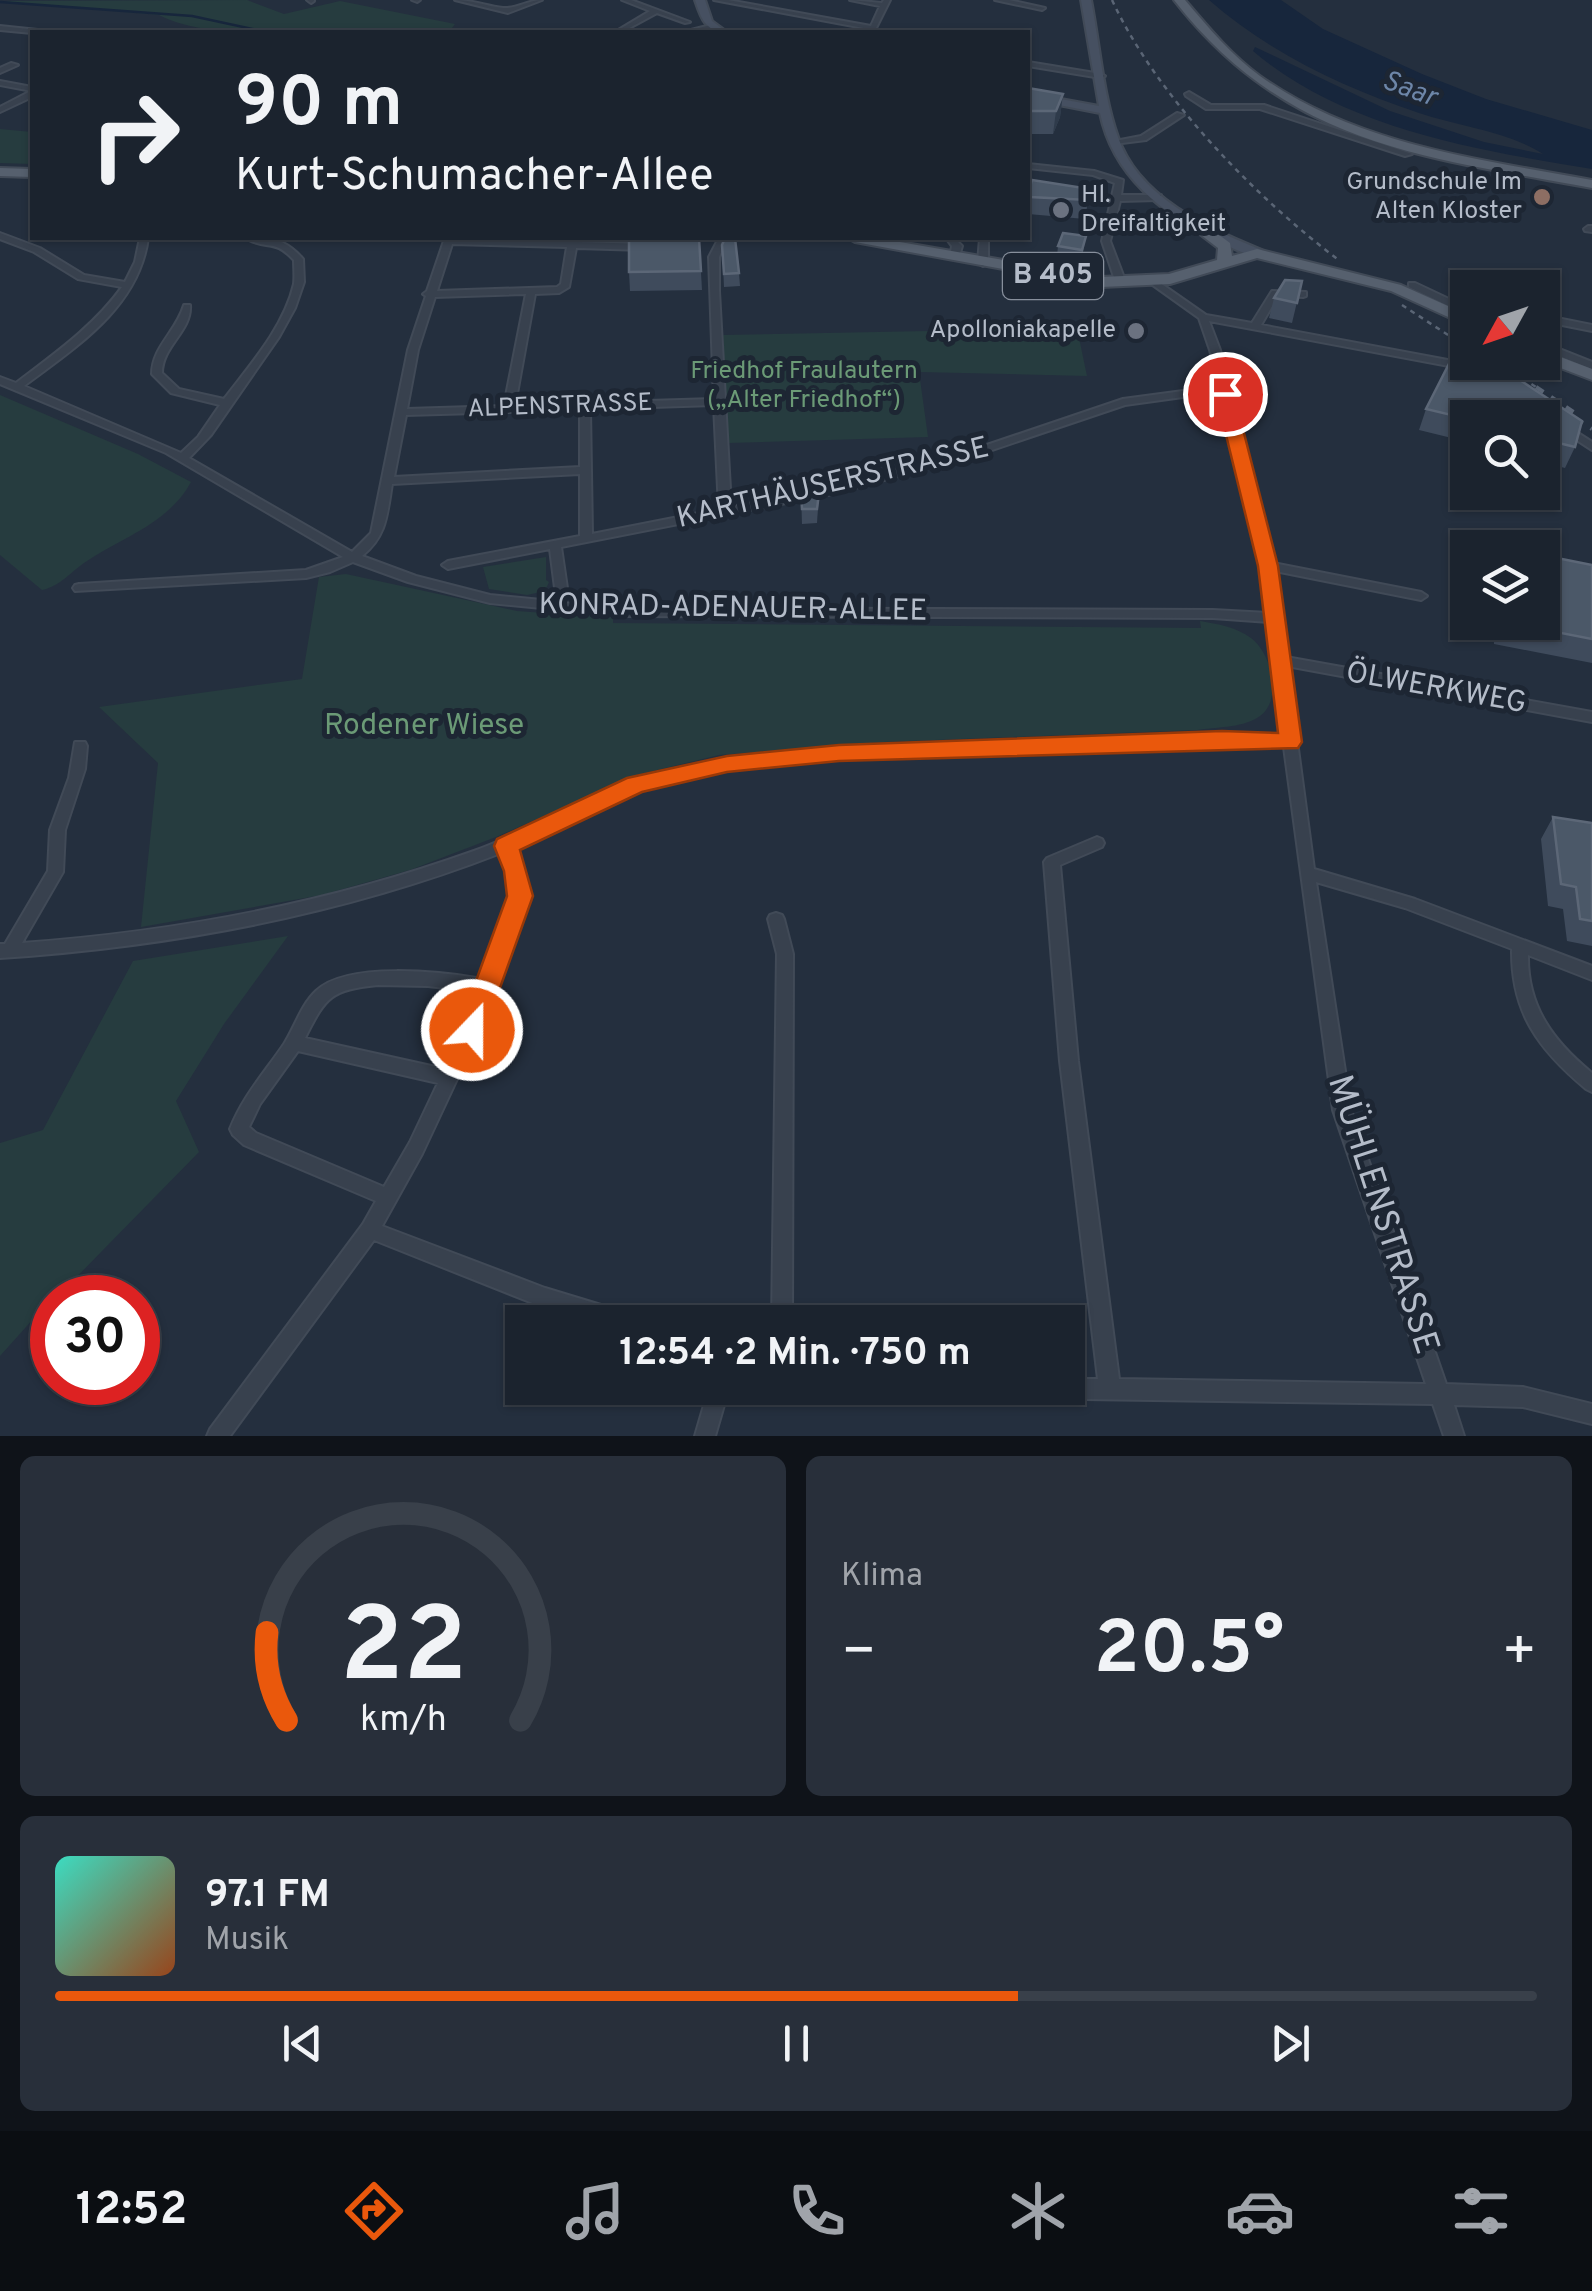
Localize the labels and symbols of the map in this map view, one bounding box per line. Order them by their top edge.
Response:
water label: Saar [1377,64,1444,117]
place label: Grundschule Im Alten Kloster [1346,167,1522,228]
place label: Hl. Dreifaltigkeit [1081,180,1226,241]
marker: Grundschule Im Alten Kloster [1531,186,1553,208]
marker: Hl. Dreifaltigkeit [1050,199,1072,221]
road number: B 405 [1003,253,1103,299]
north arrow [1450,270,1560,380]
place label: Apolloniakapelle [929,315,1116,347]
marker: Apolloniakapelle [1125,320,1147,342]
pin [1183,352,1268,437]
park label: Friedhof Fraulautern („Alter Friedhof“) [690,356,918,417]
street label: ALPENSTRASSE [467,388,653,426]
street label: KARTHÄUSERSTRASSE [673,428,993,538]
street label: KONRAD-ADENAUER-ALLEE [538,587,928,631]
street label: ÖLWERKWEG [1343,653,1530,723]
park label: Rodener Wiese [324,708,524,745]
position arrow [420,978,524,1082]
street label: MÜHLENSTRASSE [1316,1070,1448,1360]
speed limit sign: 30 [30,1275,160,1405]

